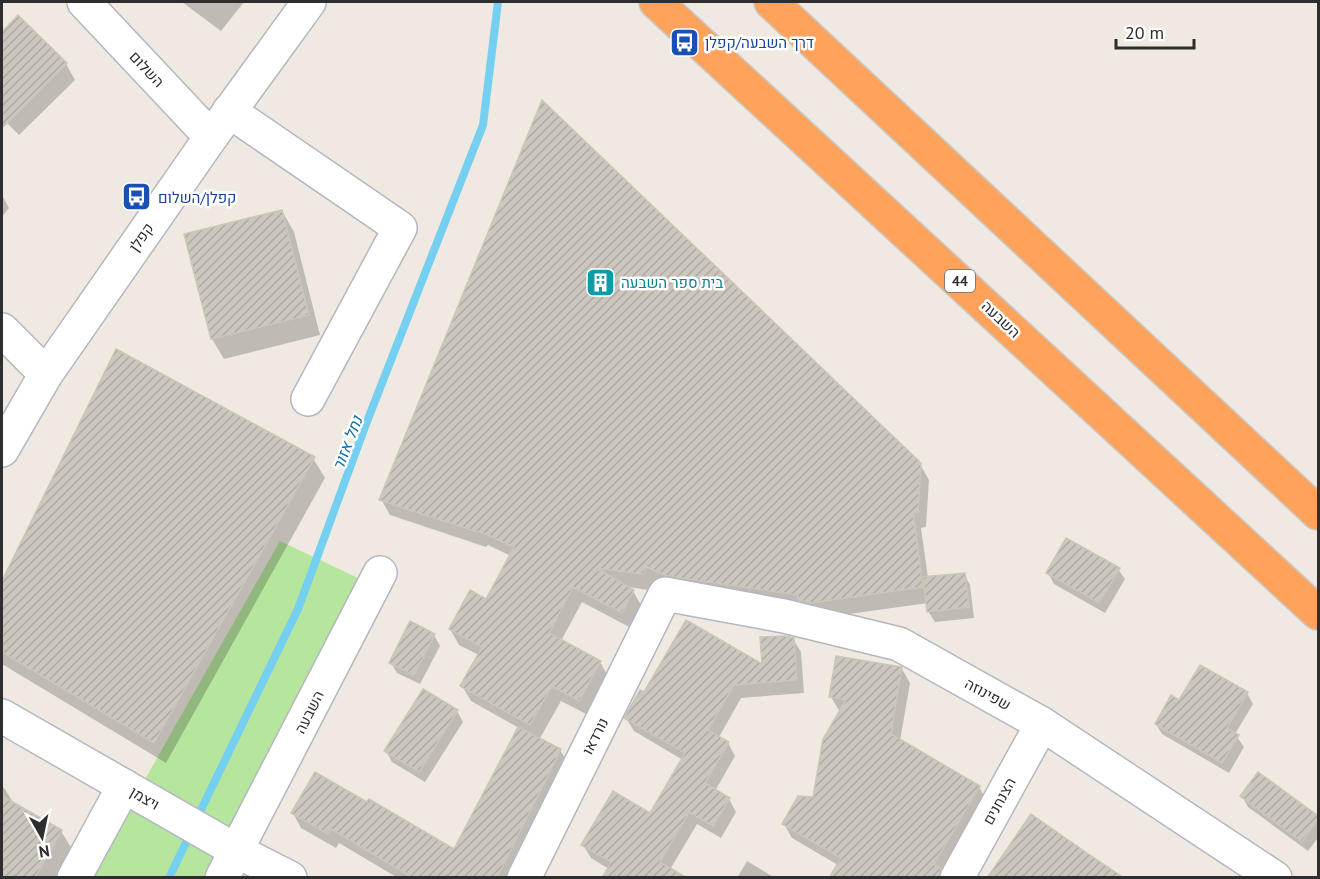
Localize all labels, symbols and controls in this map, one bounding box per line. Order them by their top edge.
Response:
scale bar [1116,12,1194,50]
text: 20 m [1125,21,1164,44]
bus stop icon: דרך השבעה/קפלן [668,26,700,58]
place label: דרך השבעה/קפלן [705,33,814,52]
street label: השלום [126,47,168,91]
bus stop icon: קפלן/השלום [121,181,153,213]
place label: קפלן/השלום [158,188,236,207]
street label: קפלן [124,219,158,255]
building icon: בית ספר השבעה [584,266,616,298]
road number: 44 [945,270,975,292]
place label: בית ספר השבעה [621,273,723,292]
street label: השבעה [978,296,1024,342]
water label: נחל אזור [328,412,367,473]
street label: שפינוזה [962,674,1014,714]
street label: השבעה [290,687,328,737]
street label: נורדאו [578,714,612,758]
street label: הצנחנים [978,774,1020,828]
street label: ויצמן [127,782,163,814]
north arrow [12,807,72,867]
text: N [38,841,51,863]

